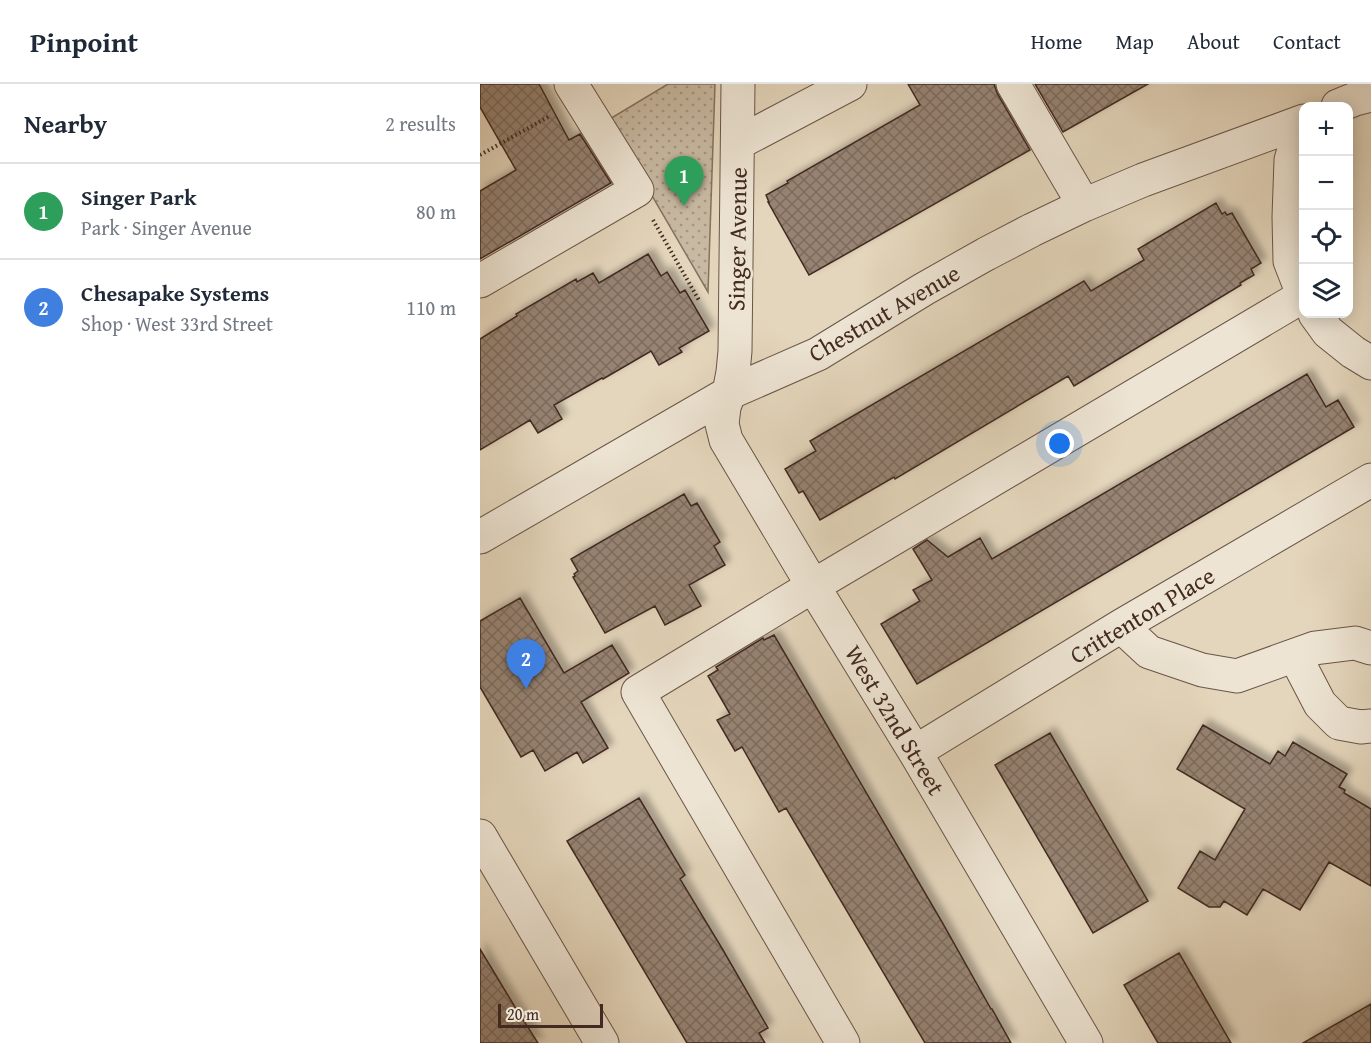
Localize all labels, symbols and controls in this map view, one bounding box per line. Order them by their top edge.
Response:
text: Pinpoint [30,21,138,62]
text: Home [1031,26,1082,57]
text: Map [1115,26,1154,57]
text: About [1187,26,1240,57]
text: Contact [1273,26,1341,57]
map controls [1299,102,1353,318]
button: + [1299,102,1353,156]
text: Nearby [24,104,107,143]
text: 2 results [385,109,456,138]
pin: 1 [664,156,704,206]
button: − [1299,156,1353,210]
street label: Singer Avenue [718,167,756,311]
text: Singer Park [81,181,196,213]
text: 1 [38,197,49,226]
text: 80 m [416,197,456,226]
button: locate [1299,210,1353,264]
text: Park · Singer Avenue [81,213,252,242]
street label: Chestnut Avenue [802,255,966,371]
button: layers [1299,264,1353,318]
text: Chesapake Systems [81,277,269,309]
text: 2 [38,293,49,322]
text: 110 m [406,293,456,322]
text: Shop · West 33rd Street [81,309,273,338]
your location [1045,429,1074,458]
street label: Crittenton Place [1063,558,1221,672]
street label: West 32nd Street [836,638,954,802]
pin: 2 [506,640,546,689]
scale bar [498,1001,603,1028]
text: 20 m [507,1002,539,1026]

